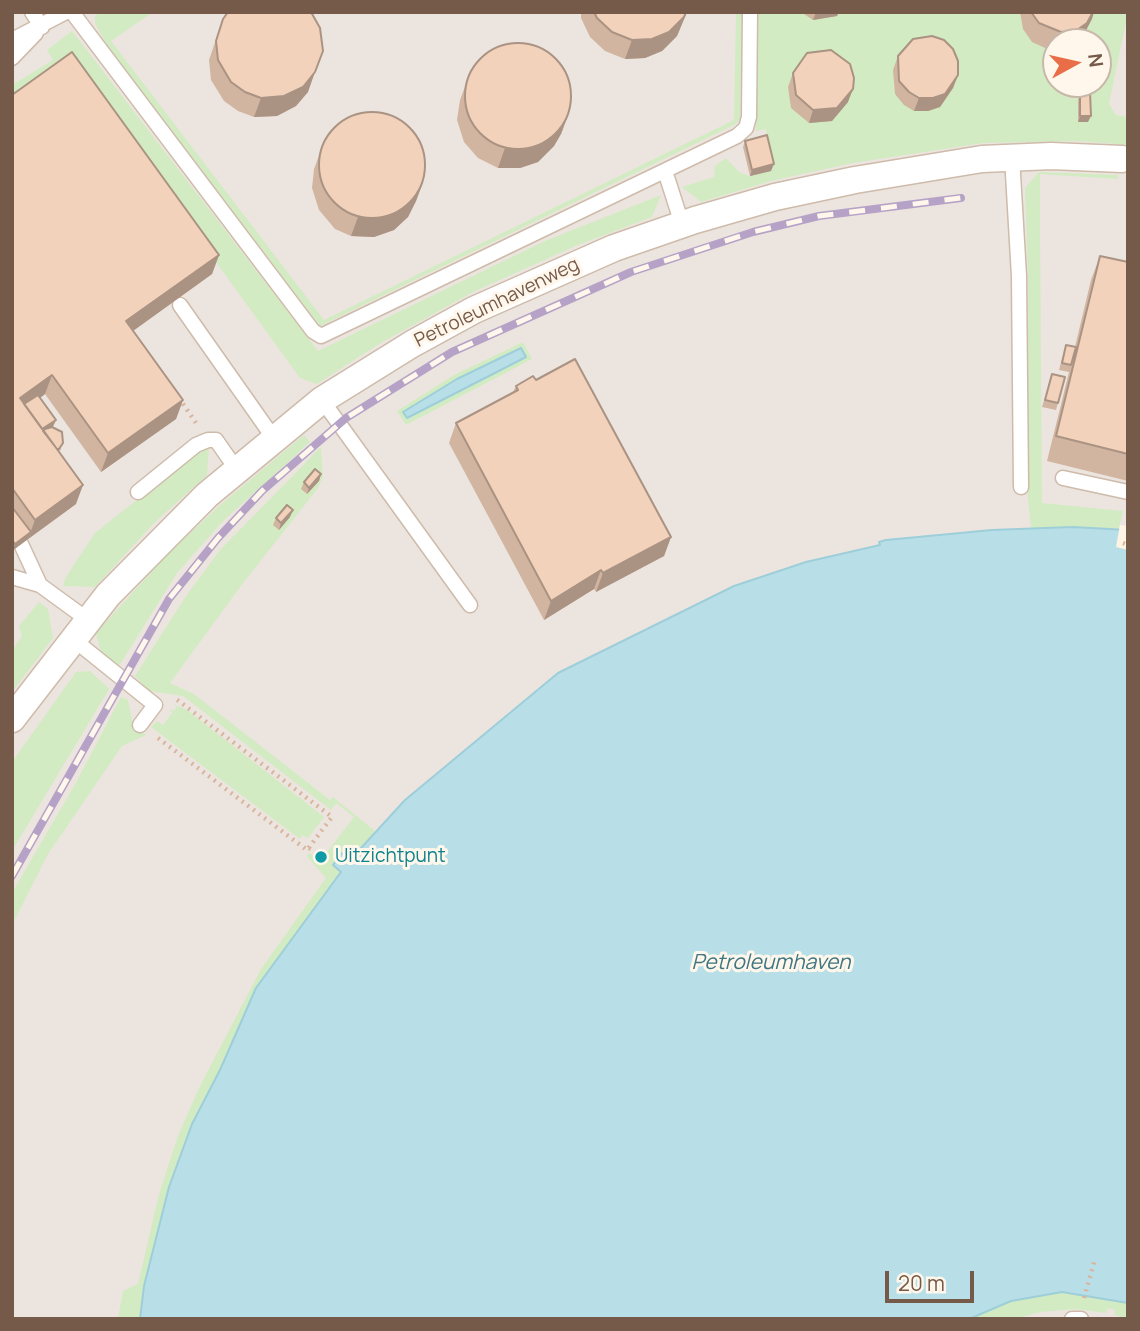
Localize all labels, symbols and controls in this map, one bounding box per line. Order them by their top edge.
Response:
north arrow [1042,28,1112,98]
text: N [1082,52,1110,69]
street label: Petroleumhavenweg [411,253,583,353]
place label: Uitzichtpunt [335,846,446,868]
marker: Uitzichtpunt [313,849,329,865]
water label: Petroleumhaven [692,950,850,976]
scale bar [888,1258,977,1302]
text: 20 m [898,1269,945,1297]

